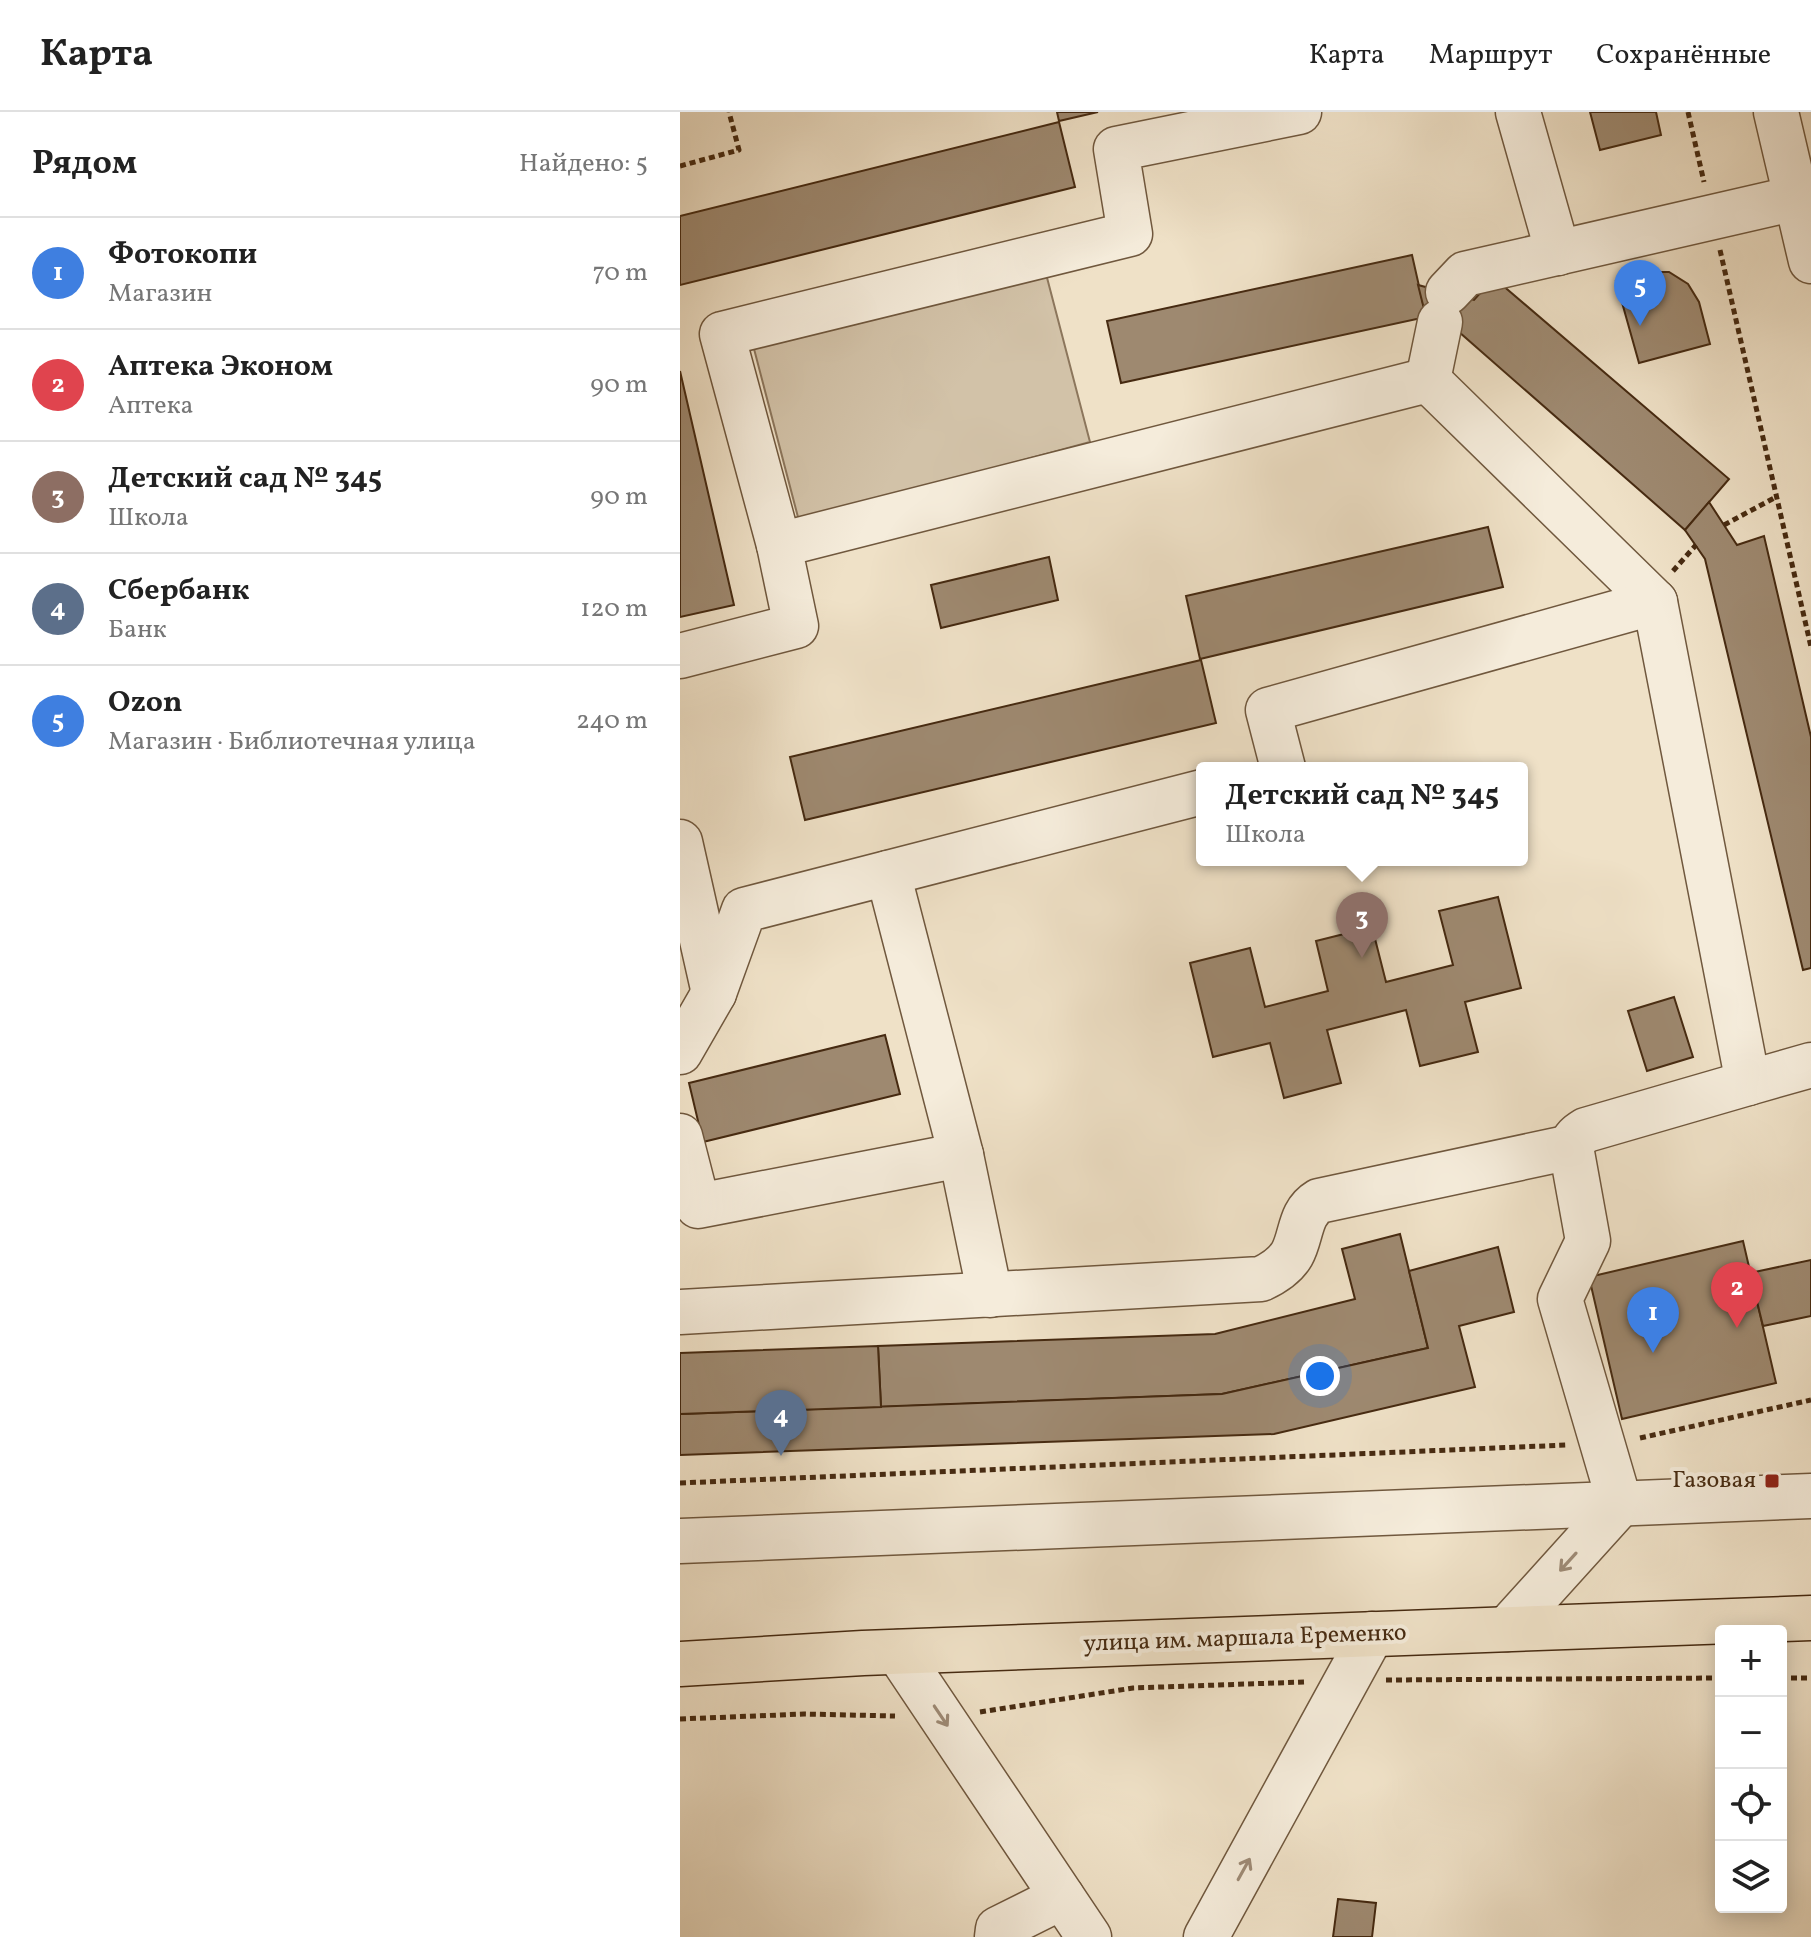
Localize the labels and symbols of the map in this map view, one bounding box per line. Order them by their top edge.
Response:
pin: 5 [1614,260,1666,326]
pin: 3 [1336,892,1388,958]
pin: 2 [1711,1262,1763,1328]
pin: 1 [1627,1287,1679,1353]
your location [1300,1356,1340,1396]
pin: 4 [755,1390,807,1456]
place label: Газовая [1672,1464,1756,1498]
marker: Газовая [1763,1472,1781,1490]
one-way arrow [1559,1551,1577,1571]
street label: улица им. маршала Еременко [1083,1616,1407,1662]
one-way arrow [933,1705,949,1727]
one-way arrow [1237,1857,1252,1881]

